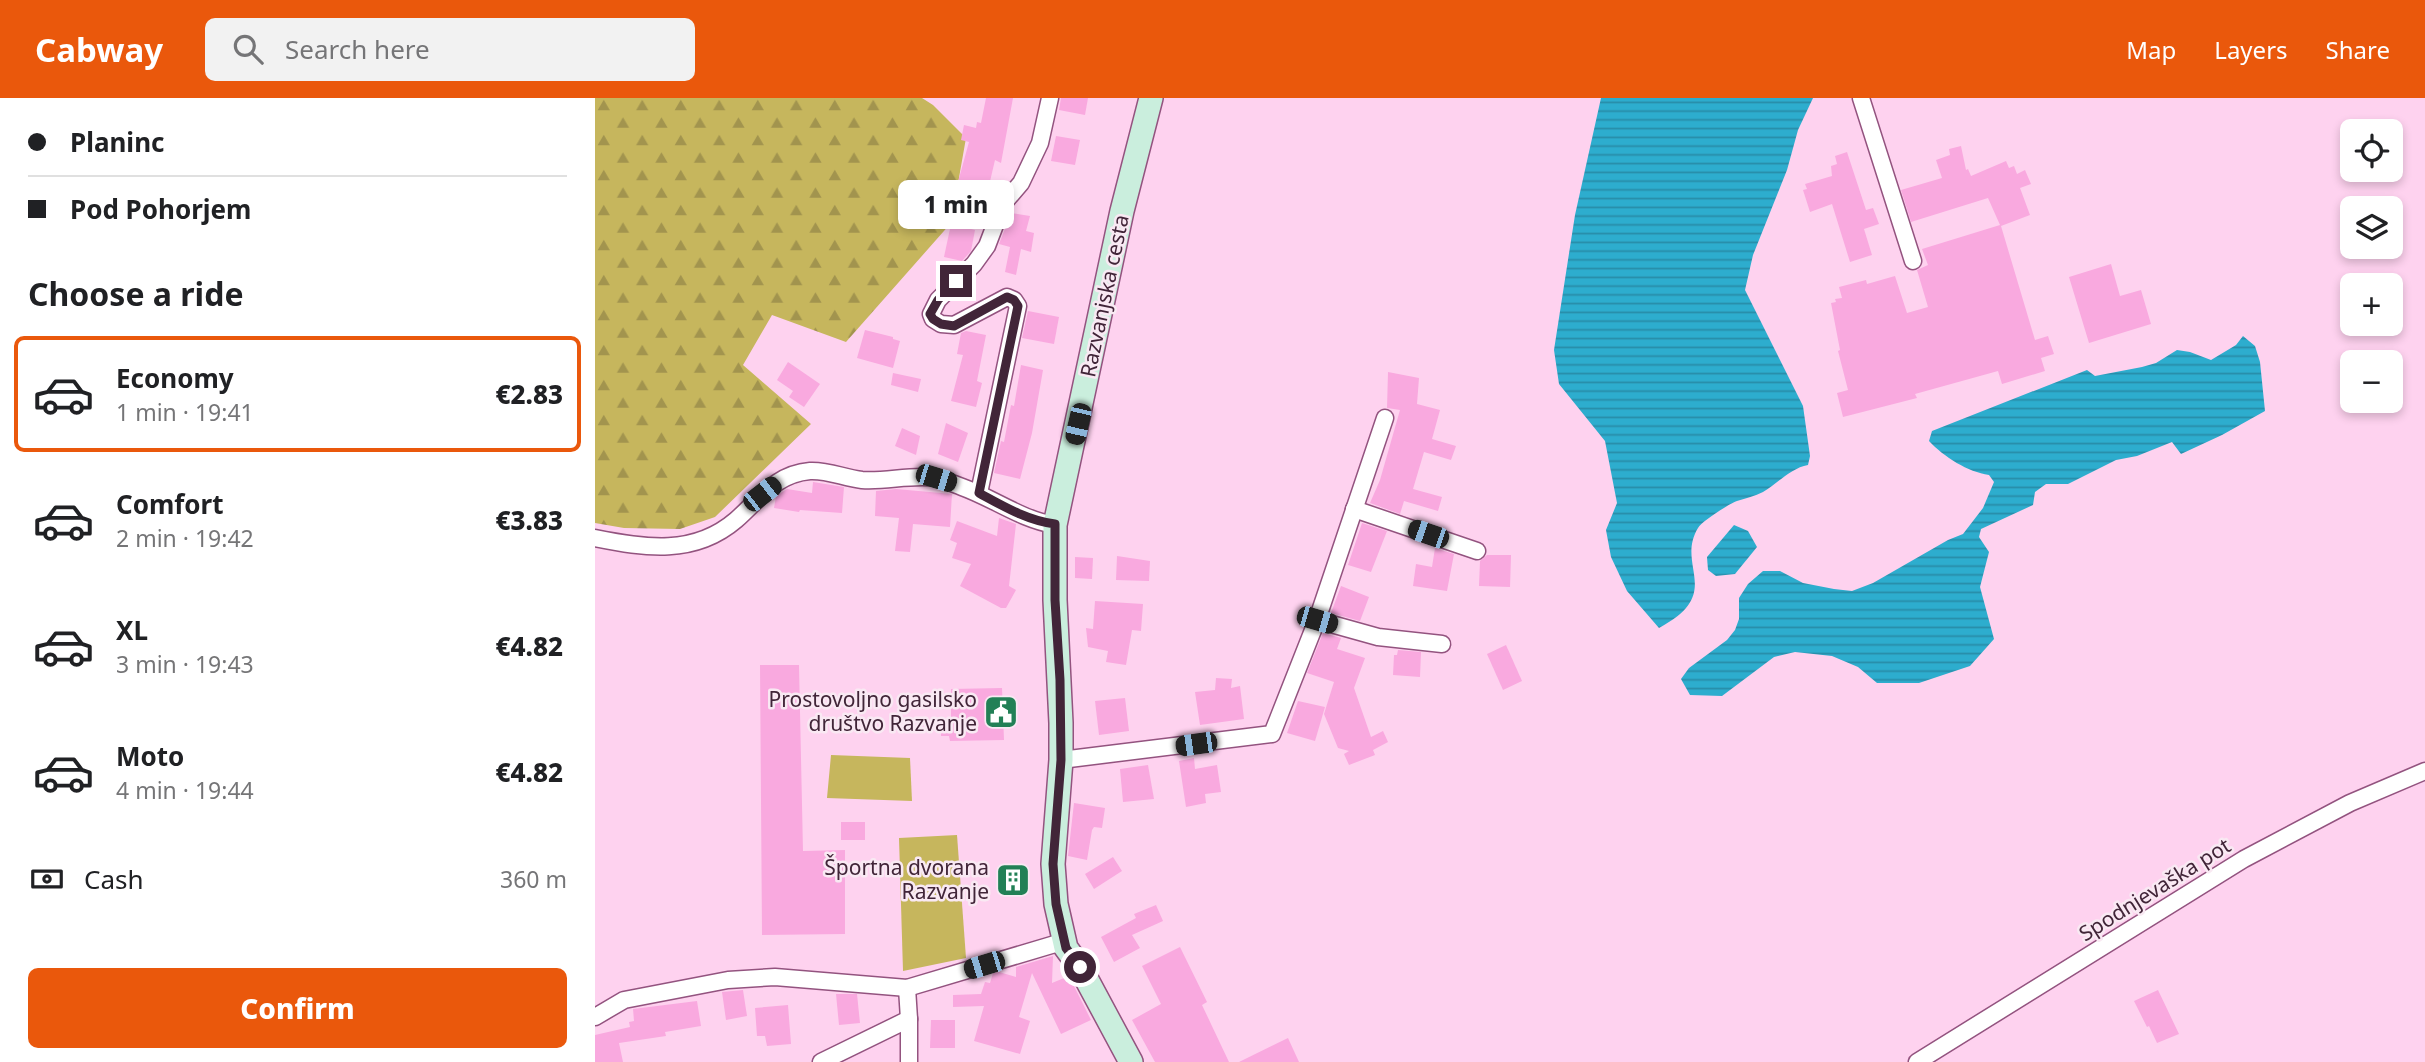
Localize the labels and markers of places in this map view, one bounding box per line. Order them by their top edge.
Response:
place label: Prostovoljno gasilsko društvo Razvanje [768,685,977,737]
public building icon: Prostovoljno gasilsko društvo Razvanje [982,693,1020,731]
place label: Športna dvorana Razvanje [824,853,989,905]
building icon: Športna dvorana Razvanje [994,861,1032,899]

